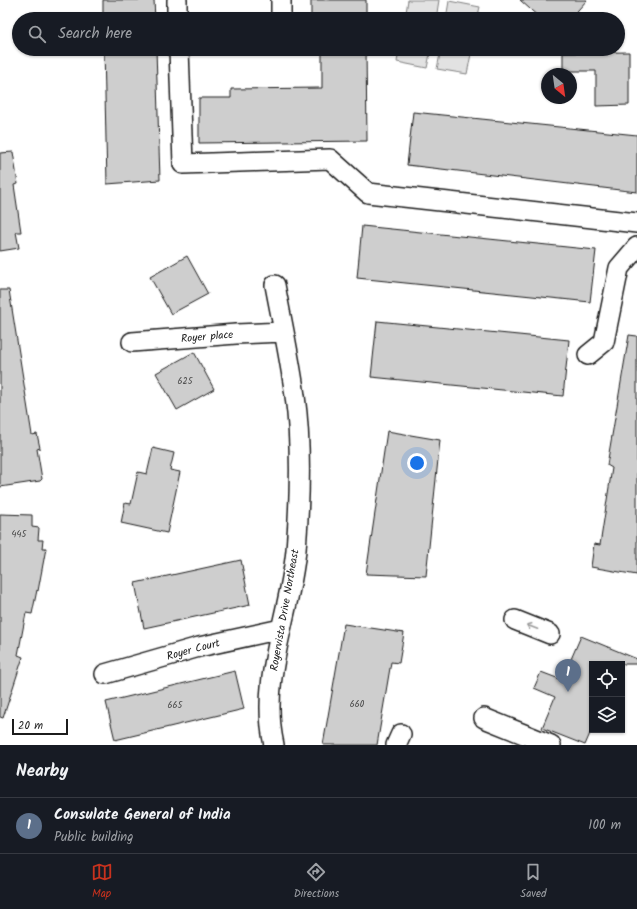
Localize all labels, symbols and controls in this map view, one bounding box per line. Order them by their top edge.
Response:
search box [12,12,625,56]
text: Search here [58,22,132,46]
icon: search [26,23,48,45]
north arrow [541,68,577,104]
street label: Royer place [180,326,234,348]
house number: 625 [177,374,194,389]
your location [407,453,427,473]
house number: 445 [12,527,28,542]
street label: Royervista Drive Northeast [265,547,305,673]
one-way arrow [527,623,539,631]
street label: Royer Court [165,634,223,666]
pin: 1 [555,659,581,692]
map controls [589,661,625,733]
button: locate [589,661,625,697]
house number: 660 [350,697,365,712]
button: layers [589,697,625,733]
house number: 665 [168,698,184,713]
scale bar [12,717,68,736]
text: 20 m [18,717,43,735]
text: Nearby [16,758,68,785]
text: Consulate General of India [54,803,231,827]
text: 1 [27,815,31,836]
text: 100 m [588,815,621,836]
text: Public building [54,827,133,848]
tab: Map [91,861,113,903]
tab: Directions [294,861,339,903]
tab: Saved [520,861,546,903]

